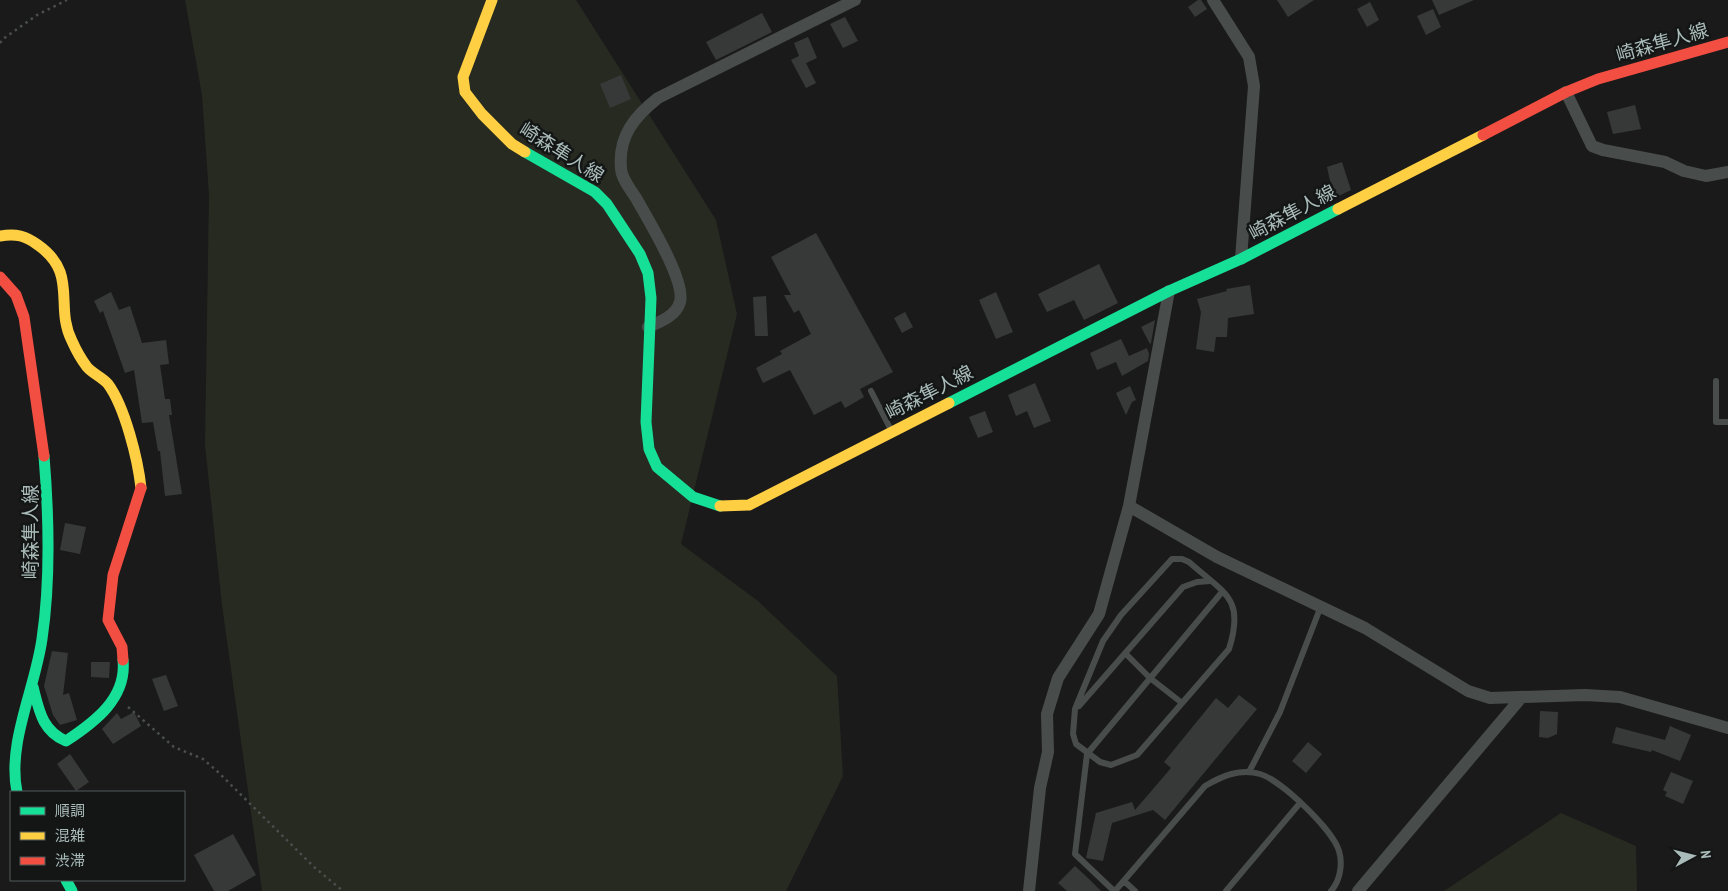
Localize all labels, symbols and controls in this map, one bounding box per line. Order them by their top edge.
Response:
street label: 崎森隼人線 [1613,17,1711,67]
street label: 崎森隼人線 [515,117,609,187]
street label: 崎森隼人線 [1244,179,1340,245]
street label: 崎森隼人線 [881,360,977,424]
street label: 崎森隼人線 [18,484,42,580]
legend [10,791,185,881]
text: 順調 [55,801,85,820]
text: 混雑 [55,826,85,845]
north arrow [1668,831,1718,881]
text: N [1697,850,1715,859]
text: 渋滞 [55,851,85,870]

